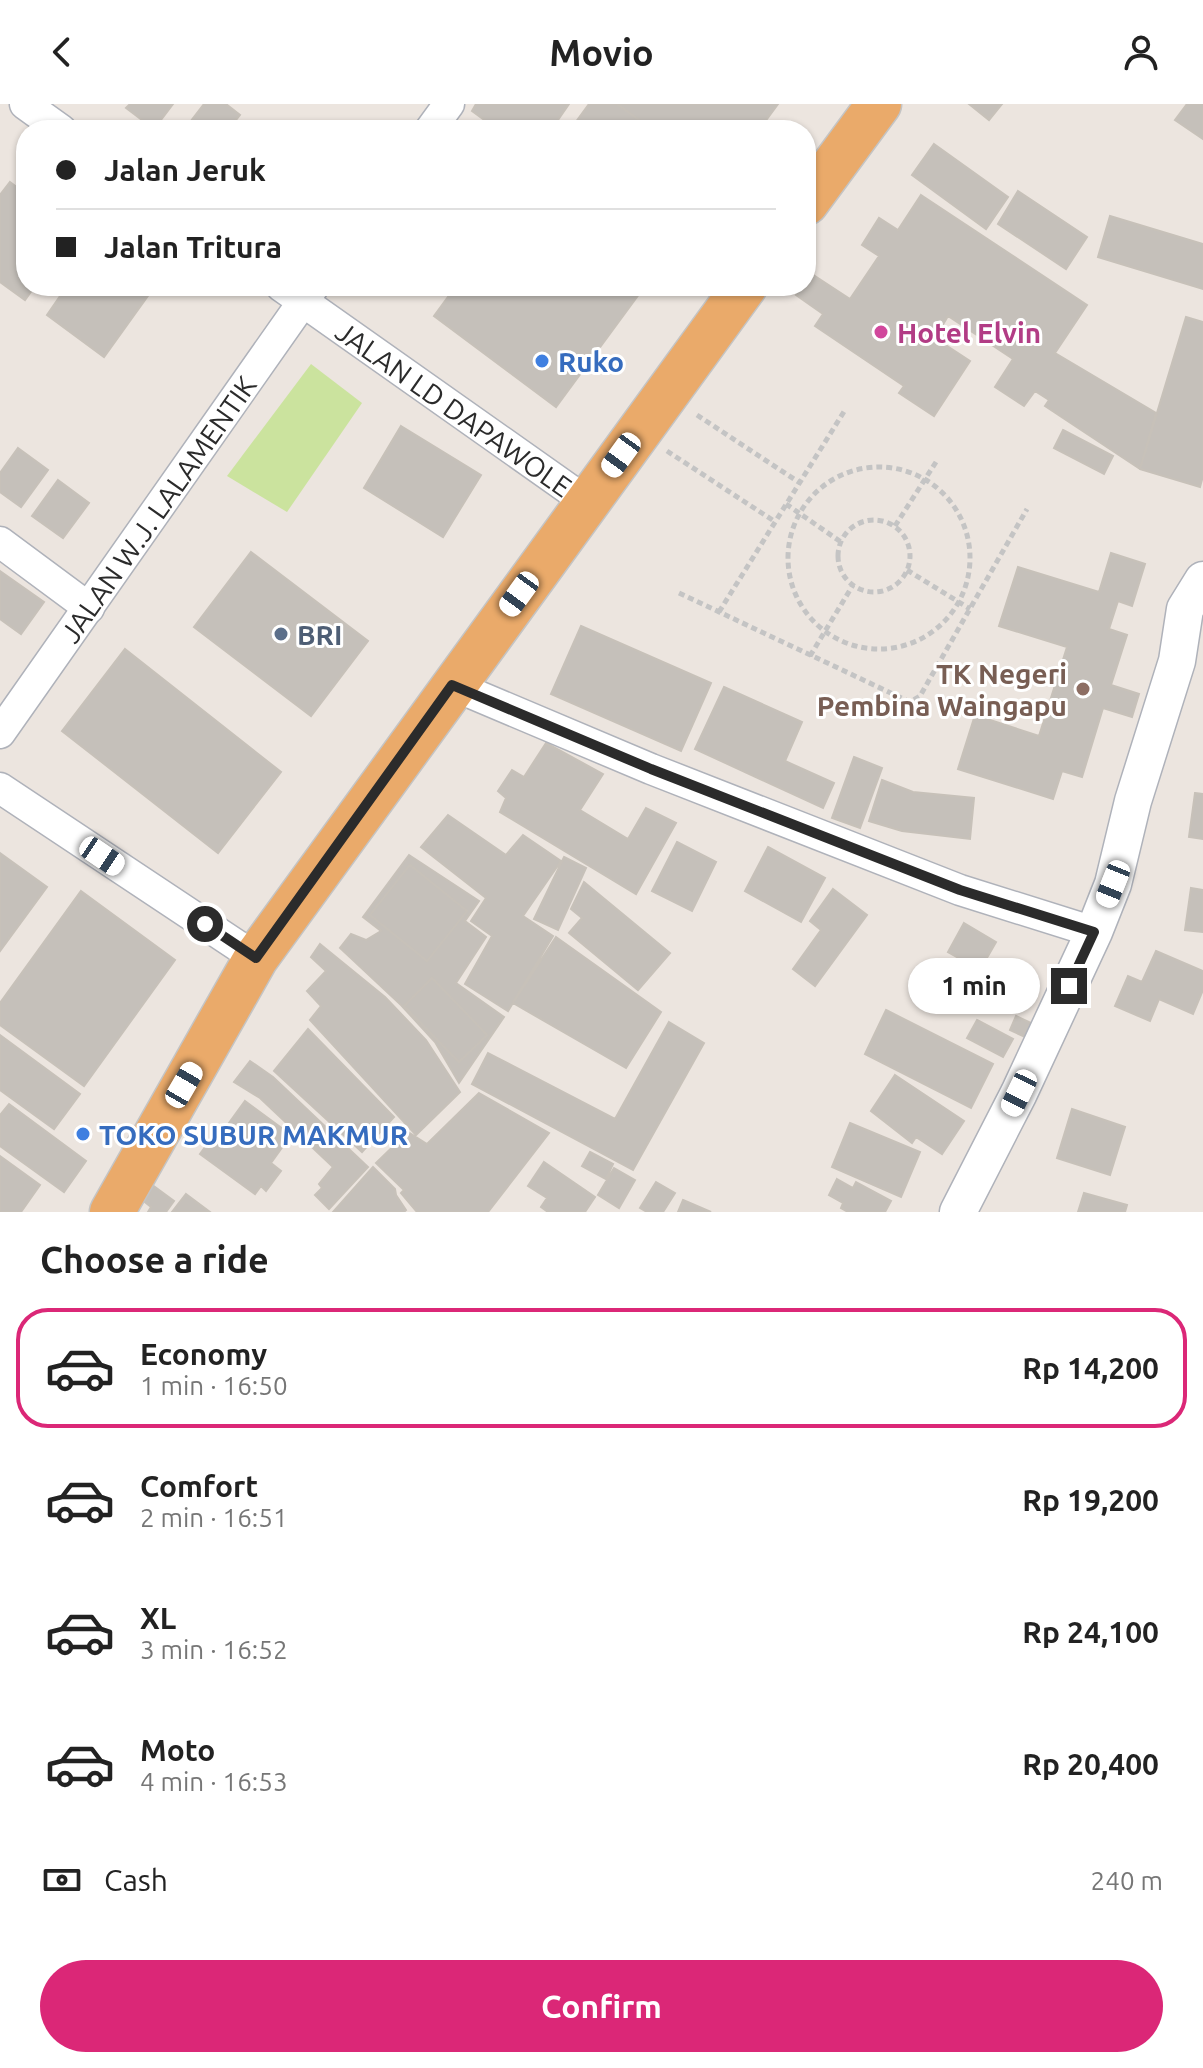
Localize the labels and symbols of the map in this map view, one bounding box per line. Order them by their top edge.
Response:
street label: JALAN LD DAPAWOLE [331,315,578,502]
place label: Hotel Elvin [897,317,1041,348]
marker: Hotel Elvin [872,323,890,341]
place label: Ruko [558,346,624,377]
marker: Ruko [533,352,551,370]
street label: JALAN W.J. LALAMENTIK [53,370,262,648]
car [597,429,645,481]
car [495,568,543,620]
place label: BRI [297,619,342,650]
marker: BRI [272,625,290,643]
place label: TK Negeri Pembina Waingapu [817,658,1067,721]
marker: TK Negeri Pembina Waingapu [1074,680,1092,698]
car [75,833,129,879]
car [1093,857,1133,911]
route start [187,906,223,942]
callout: 1 min [909,958,1041,1014]
route end [1051,968,1087,1004]
car [162,1058,206,1112]
car [998,1066,1040,1120]
place label: TOKO SUBUR MAKMUR [99,1119,408,1150]
marker: TOKO SUBUR MAKMUR [74,1125,92,1143]

